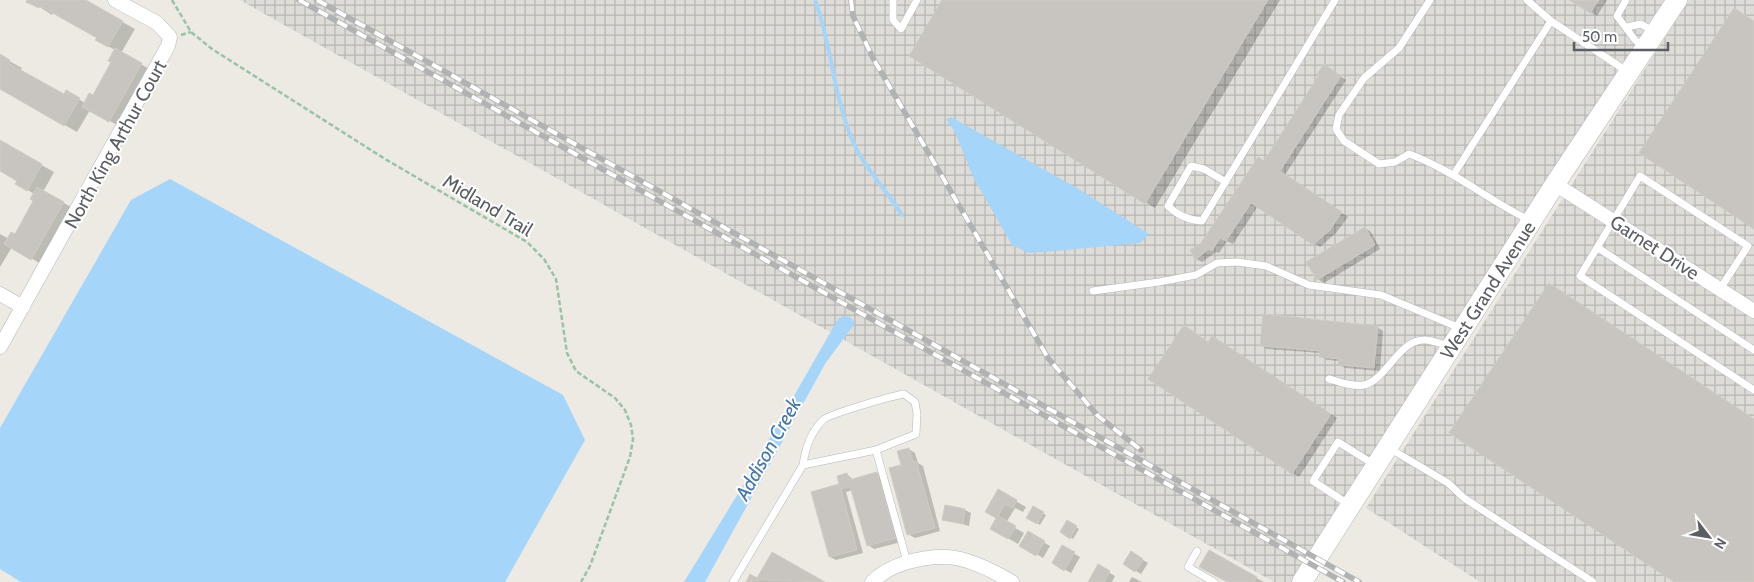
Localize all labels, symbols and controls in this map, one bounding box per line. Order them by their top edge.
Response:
scale bar [1574,20,1668,52]
text: 50 m [1582,28,1617,46]
street label: North King Arthur Court [60,55,172,232]
street label: Midland Trail [439,170,537,242]
street label: Garnet Drive [1606,210,1704,285]
street label: West Grand Avenue [1436,217,1541,364]
water label: Addison Creek [730,393,807,505]
north arrow [1684,512,1734,562]
text: N [1710,535,1730,553]

